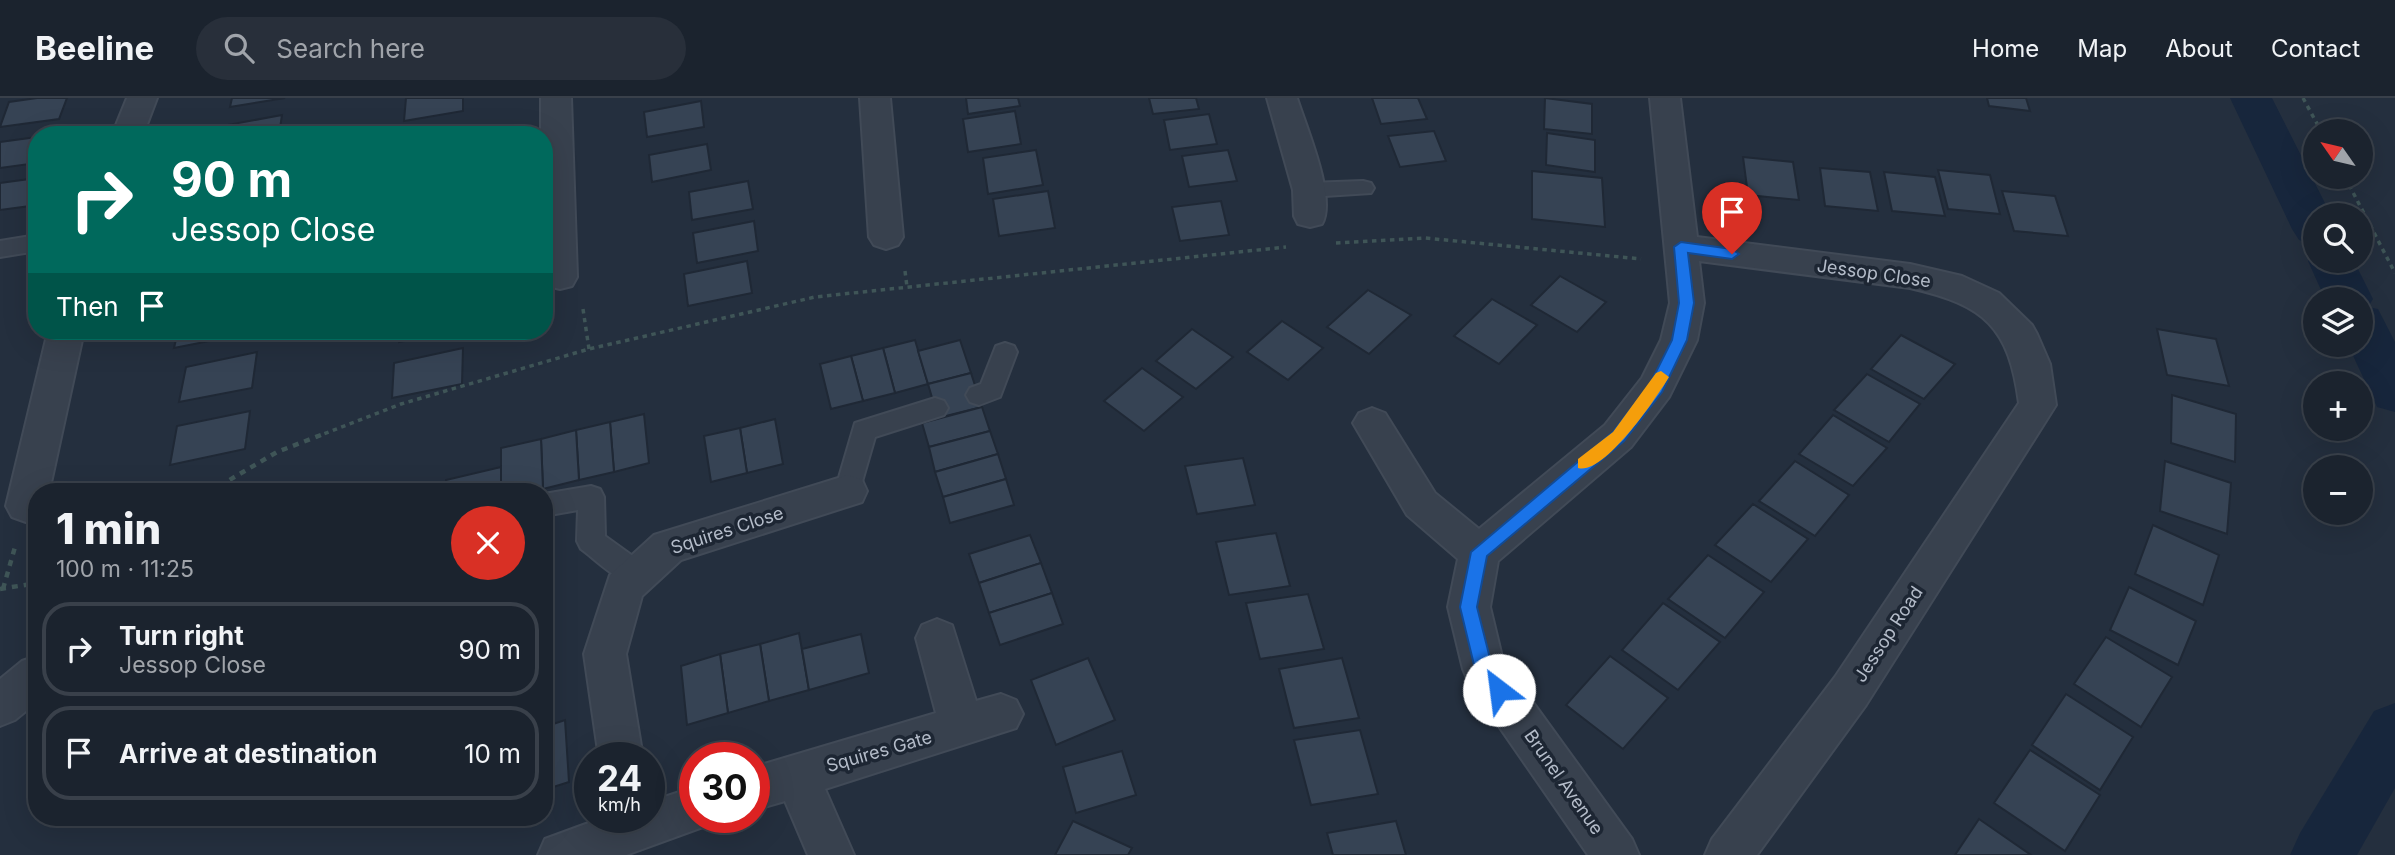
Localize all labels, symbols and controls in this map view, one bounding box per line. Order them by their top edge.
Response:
search box [196,17,686,80]
text: Beeline [35,28,154,68]
icon: search [220,29,258,67]
text: Search here [276,33,425,64]
text: Home [1972,34,2039,63]
text: Map [2077,34,2127,63]
text: About [2165,34,2233,63]
text: Contact [2271,34,2360,63]
north arrow [2303,119,2373,189]
map controls [2303,119,2373,525]
text: 90 m [171,150,292,209]
icon: right [56,154,147,245]
pin [1702,182,1762,254]
icon: arrive [1713,193,1751,231]
button: search [2303,203,2373,273]
text: Jessop Close [171,210,375,249]
street label: Jessop Close [1816,255,1932,291]
icon: arrive [133,287,171,325]
button: layers [2303,287,2373,357]
text: Then [56,291,119,322]
button: + [2303,371,2373,441]
button: − [2303,455,2373,525]
street label: Squires Close [668,502,786,558]
text: 1 min [56,503,161,554]
button: close [451,506,525,580]
text: 100 m · 11:25 [56,555,194,583]
street label: Jessop Road [1849,582,1927,686]
text: Turn right [119,620,244,651]
icon: right [60,630,98,668]
text: 90 m [458,634,521,665]
text: Jessop Close [119,651,266,679]
position arrow [1462,653,1536,727]
street label: Squires Gate [824,726,934,776]
street label: Brunel Avenue [1520,726,1608,838]
icon: arrive [60,734,98,772]
text: Arrive at destination [119,738,378,769]
text: 10 m [464,738,521,769]
speed limit sign: 30 [679,742,770,833]
text: 24 [597,757,642,799]
text: km/h [598,794,641,815]

